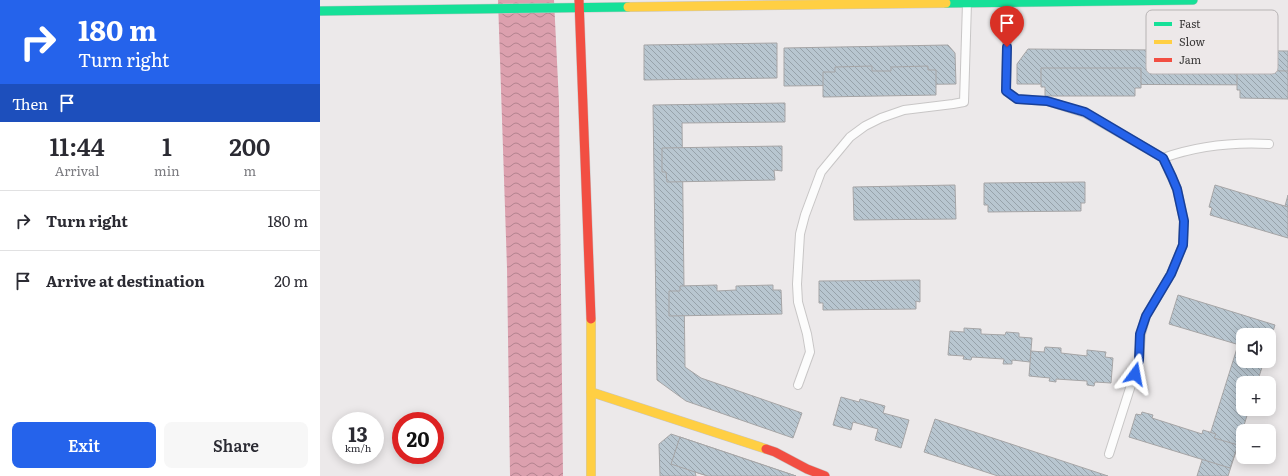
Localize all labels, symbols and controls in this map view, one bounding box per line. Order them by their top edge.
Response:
pin [990,6,1024,47]
text: 180 m [78,8,157,50]
legend [1146,10,1278,74]
icon: arrive [996,12,1018,34]
text: Fast [1179,15,1201,31]
icon: right [12,16,64,68]
text: Slow [1179,33,1205,49]
text: Turn right [78,46,169,73]
text: Jam [1179,51,1202,67]
text: Then [12,92,48,115]
icon: arrive [56,92,78,114]
text: 11:44 [49,128,105,163]
text: 1 [162,128,172,163]
text: 200 [229,128,271,163]
text: Arrival [55,161,99,180]
text: min [154,161,180,180]
text: m [244,161,256,180]
text: Turn right [46,209,128,232]
text: 180 m [267,209,308,232]
icon: right [12,210,34,232]
text: Arrive at destination [46,269,205,292]
text: 20 m [274,269,308,292]
icon: arrive [12,270,34,292]
map controls [1236,328,1276,464]
button: sound [1236,328,1276,368]
position arrow [1114,353,1156,395]
button: + [1236,376,1276,416]
speed limit sign: 20 [392,412,444,464]
text: 13 [348,418,368,448]
button: Exit [12,422,156,468]
button: Share [164,422,308,468]
button: − [1236,424,1276,464]
text: km/h [345,440,371,455]

